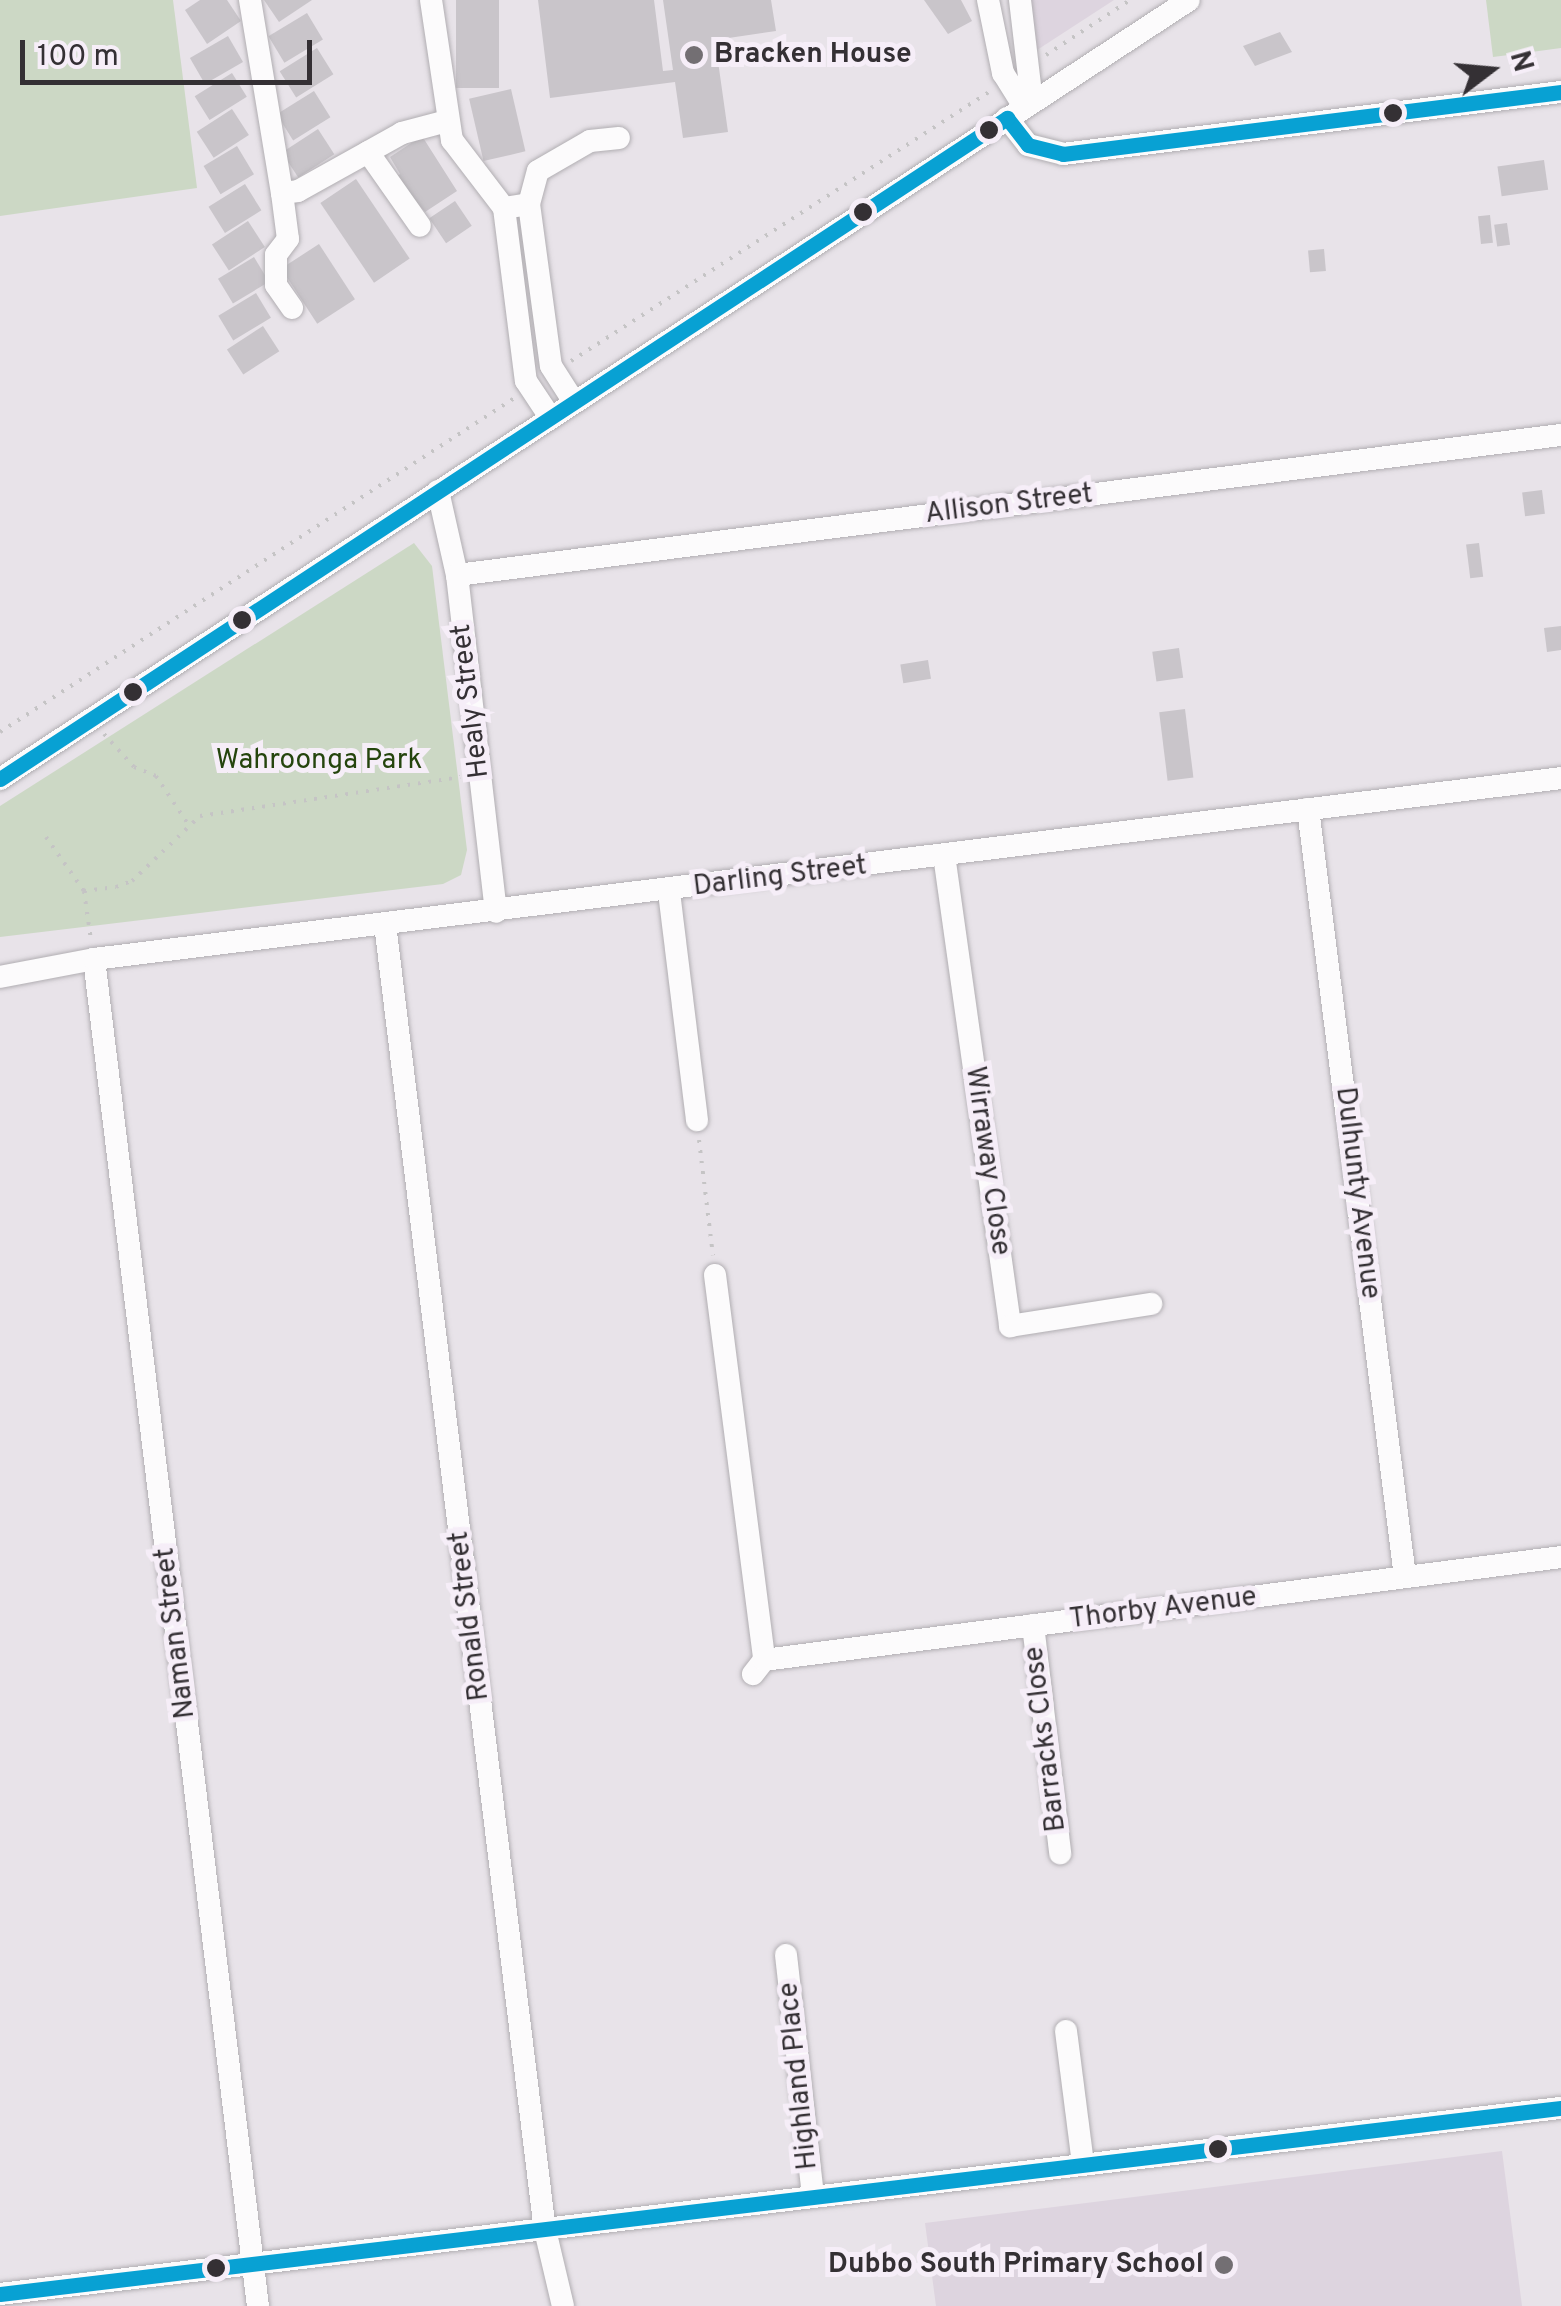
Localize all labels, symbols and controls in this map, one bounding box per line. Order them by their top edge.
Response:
scale bar [25,20,318,82]
north arrow [1441,20,1541,120]
place label: Bracken House [714,38,912,72]
text: 100 m [37,39,119,76]
marker: Bracken House [683,44,705,66]
text: N [1500,47,1540,76]
unlabelled marker [1383,103,1403,123]
unlabelled marker [979,120,999,140]
unlabelled marker [853,202,873,222]
street label: Allison Street [923,478,1095,532]
unlabelled marker [232,610,252,630]
street label: Healy Street [445,622,497,780]
unlabelled marker [123,682,143,702]
park label: Wahroonga Park [216,744,422,778]
street label: Darling Street [691,850,869,904]
street label: Wirraway Close [957,1064,1017,1258]
street label: Dulhunty Avenue [1327,1085,1387,1301]
street label: Ronald Street [443,1529,497,1703]
street label: Naman Street [149,1545,203,1721]
street label: Thorby Avenue [1067,1581,1259,1637]
street label: Barracks Close [1018,1644,1074,1834]
street label: Highland Place [772,1980,826,2172]
unlabelled marker [1208,2139,1228,2159]
place label: Dubbo South Primary School [828,2248,1204,2282]
marker: Dubbo South Primary School [1213,2254,1235,2276]
unlabelled marker [206,2258,226,2278]

